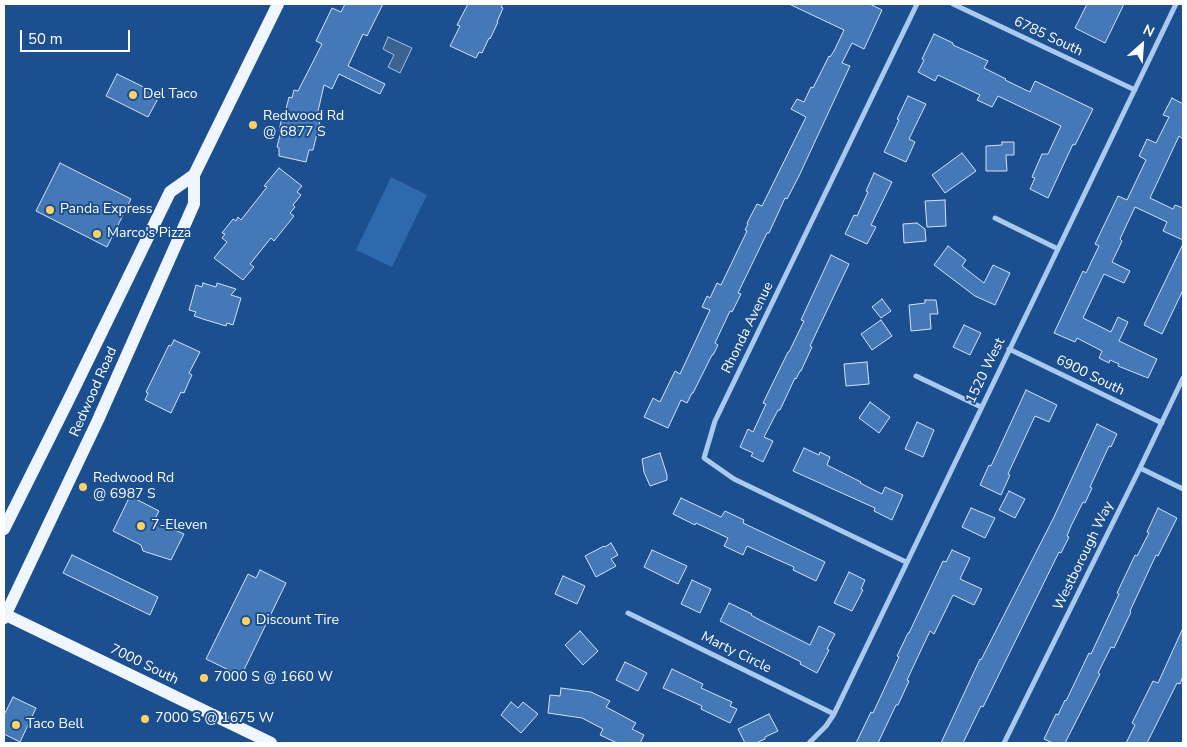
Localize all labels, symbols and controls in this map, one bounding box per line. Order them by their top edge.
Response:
street label: 6785 South [1011,14,1085,60]
scale bar [22,20,132,52]
north arrow [1117,20,1167,70]
text: N [1140,20,1158,42]
text: 50 m [28,29,63,49]
place label: Del Taco [143,87,197,103]
marker: Del Taco [127,89,139,101]
place label: Redwood Rd @ 6877 S [263,109,344,142]
marker: Redwood Rd @ 6877 S [247,119,259,131]
place label: Panda Express [60,202,153,218]
marker: Panda Express [44,204,56,216]
place label: Marco's Pizza [107,226,191,242]
marker: Marco's Pizza [91,228,103,240]
street label: Rhonda Avenue [719,279,777,377]
street label: 1520 West [963,335,1009,407]
street label: Redwood Road [67,345,121,439]
street label: 6900 South [1053,352,1127,400]
place label: Redwood Rd @ 6987 S [93,471,174,504]
marker: Redwood Rd @ 6987 S [77,481,89,493]
street label: Westborough Way [1050,499,1118,613]
place label: 7-Eleven [151,518,207,534]
marker: 7-Eleven [135,520,147,532]
place label: Discount Tire [256,613,339,629]
marker: Discount Tire [240,615,252,627]
street label: Marty Circle [698,629,774,677]
street label: 7000 South [107,641,181,689]
place label: 7000 S @ 1660 W [214,670,333,686]
marker: 7000 S @ 1660 W [198,672,210,684]
place label: 7000 S @ 1675 W [155,711,274,727]
marker: 7000 S @ 1675 W [139,713,151,725]
place label: Taco Bell [26,717,84,733]
marker: Taco Bell [10,719,22,731]

